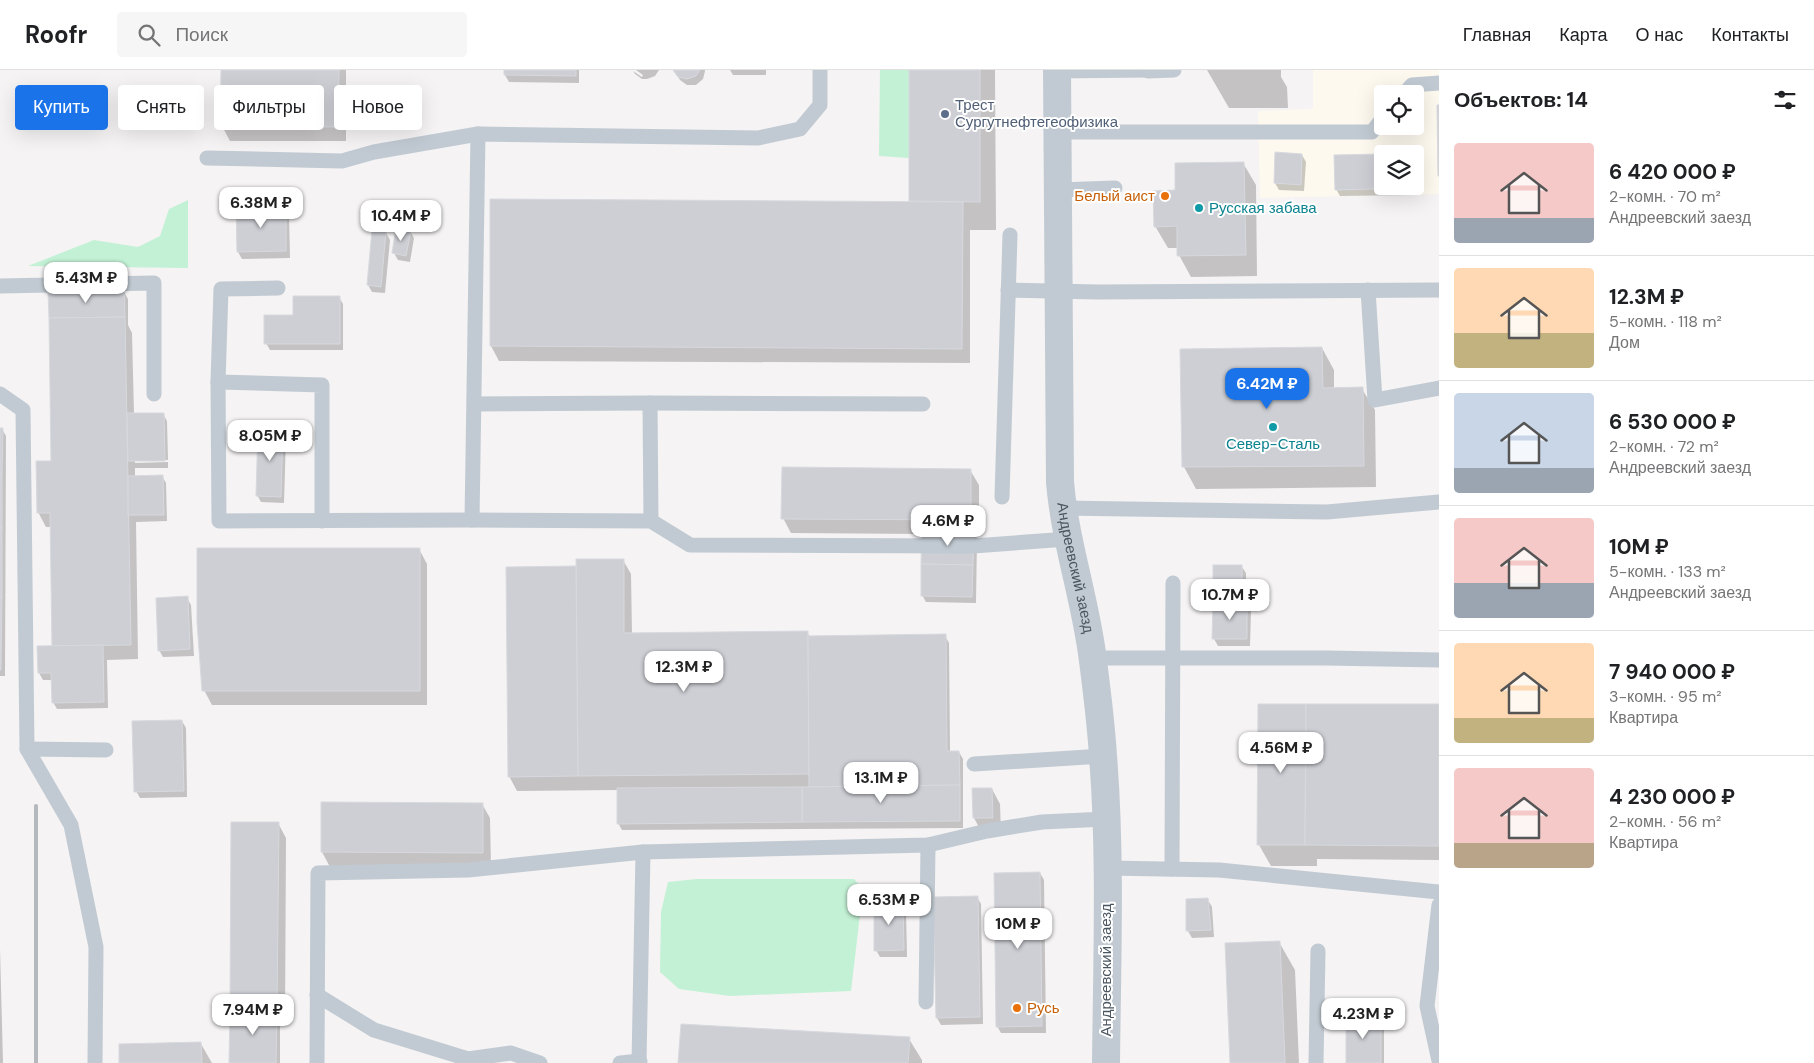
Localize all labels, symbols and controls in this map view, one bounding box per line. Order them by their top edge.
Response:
search box [117,12,467,57]
text: Roofr [25,19,87,50]
icon: search [135,21,163,49]
text: Поиск [175,22,228,47]
text: Главная [1463,23,1531,47]
text: Карта [1559,23,1608,47]
text: О нас [1636,23,1683,47]
text: Контакты [1711,23,1789,47]
chip: Купить [15,85,108,130]
chip: Снять [118,85,204,130]
chip: Фильтры [214,85,324,130]
chip: Новое [334,85,422,130]
map controls [1374,85,1424,195]
button: locate [1374,85,1424,135]
text: Объектов: 14 [1454,86,1588,114]
icon: filters [1771,86,1799,114]
place label: Трест Сургутнефтегеофизика [955,95,1119,132]
marker: Трест Сургутнефтегеофизика [939,108,951,120]
button: layers [1374,145,1424,195]
text: 6 420 000 ₽ [1609,158,1736,186]
icon: home [1494,163,1554,223]
pin: 6.38M ₽ [215,186,307,229]
place label: Белый аист [1074,186,1155,206]
text: 2-комн. · 70 m² [1609,186,1721,207]
marker: Белый аист [1159,190,1171,202]
text: 6.38M ₽ [230,192,292,213]
place label: Русская забава [1209,198,1317,218]
pin: 10.4M ₽ [355,200,447,242]
marker: Русская забава [1193,202,1205,214]
text: 10.4M ₽ [371,205,431,226]
text: Андреевский заезд [1609,207,1751,228]
pin: 5.43M ₽ [40,262,132,304]
text: 5.43M ₽ [55,267,117,288]
text: 12.3M ₽ [1609,283,1684,311]
icon: home [1494,288,1554,348]
text: 5-комн. · 118 m² [1609,311,1722,332]
text: Дом [1609,332,1640,353]
pin: 6.42M ₽ [1221,368,1313,410]
text: 6.42M ₽ [1236,373,1298,394]
text: 6 530 000 ₽ [1609,408,1736,436]
icon: home [1494,413,1554,473]
pin: 8.05M ₽ [224,420,316,462]
marker: Север-Сталь [1267,421,1279,433]
text: 8.05M ₽ [238,425,302,446]
place label: Север-Сталь [1226,434,1320,454]
text: 2-комн. · 72 m² [1609,436,1719,457]
text: Андреевский заезд [1609,457,1751,478]
street label: Андреевский заезд [1052,501,1099,635]
pin: 4.6M ₽ [907,504,989,547]
text: 4.6M ₽ [922,510,974,531]
text: 10M ₽ [1609,533,1669,561]
icon: home [1494,538,1554,598]
text: 5-комн. · 133 m² [1609,561,1726,582]
pin: 10.7M ₽ [1184,578,1276,621]
text: Андреевский заезд [1609,582,1751,603]
text: 10.7M ₽ [1202,584,1259,605]
pin: 12.3M ₽ [638,650,730,693]
text: 12.3M ₽ [655,656,713,677]
text: 7 940 000 ₽ [1609,658,1735,686]
icon: home [1494,663,1554,723]
text: 3-комн. · 95 m² [1609,686,1721,707]
text: Квартира [1609,707,1678,728]
pin: 4.56M ₽ [1235,732,1327,774]
text: 4.56M ₽ [1250,737,1312,758]
pin: 13.1M ₽ [835,762,927,804]
text: 13.1M ₽ [854,767,908,788]
text: 4 230 000 ₽ [1609,783,1735,811]
icon: home [1494,788,1554,848]
text: 2-комн. · 56 m² [1609,811,1721,832]
text: Квартира [1609,832,1678,853]
pin: 6.53M ₽ [843,884,935,926]
text: 6.53M ₽ [858,889,920,910]
street label: Андреевский заезд [1096,903,1116,1037]
pin: 10M ₽ [983,908,1053,950]
text: 10M ₽ [995,913,1041,934]
pin: 7.94M ₽ [207,994,299,1036]
place label: Русь [1027,998,1060,1018]
pin: 4.23M ₽ [1317,998,1409,1040]
text: 7.94M ₽ [223,999,283,1020]
marker: Русь [1011,1002,1023,1014]
text: 4.23M ₽ [1332,1003,1394,1024]

